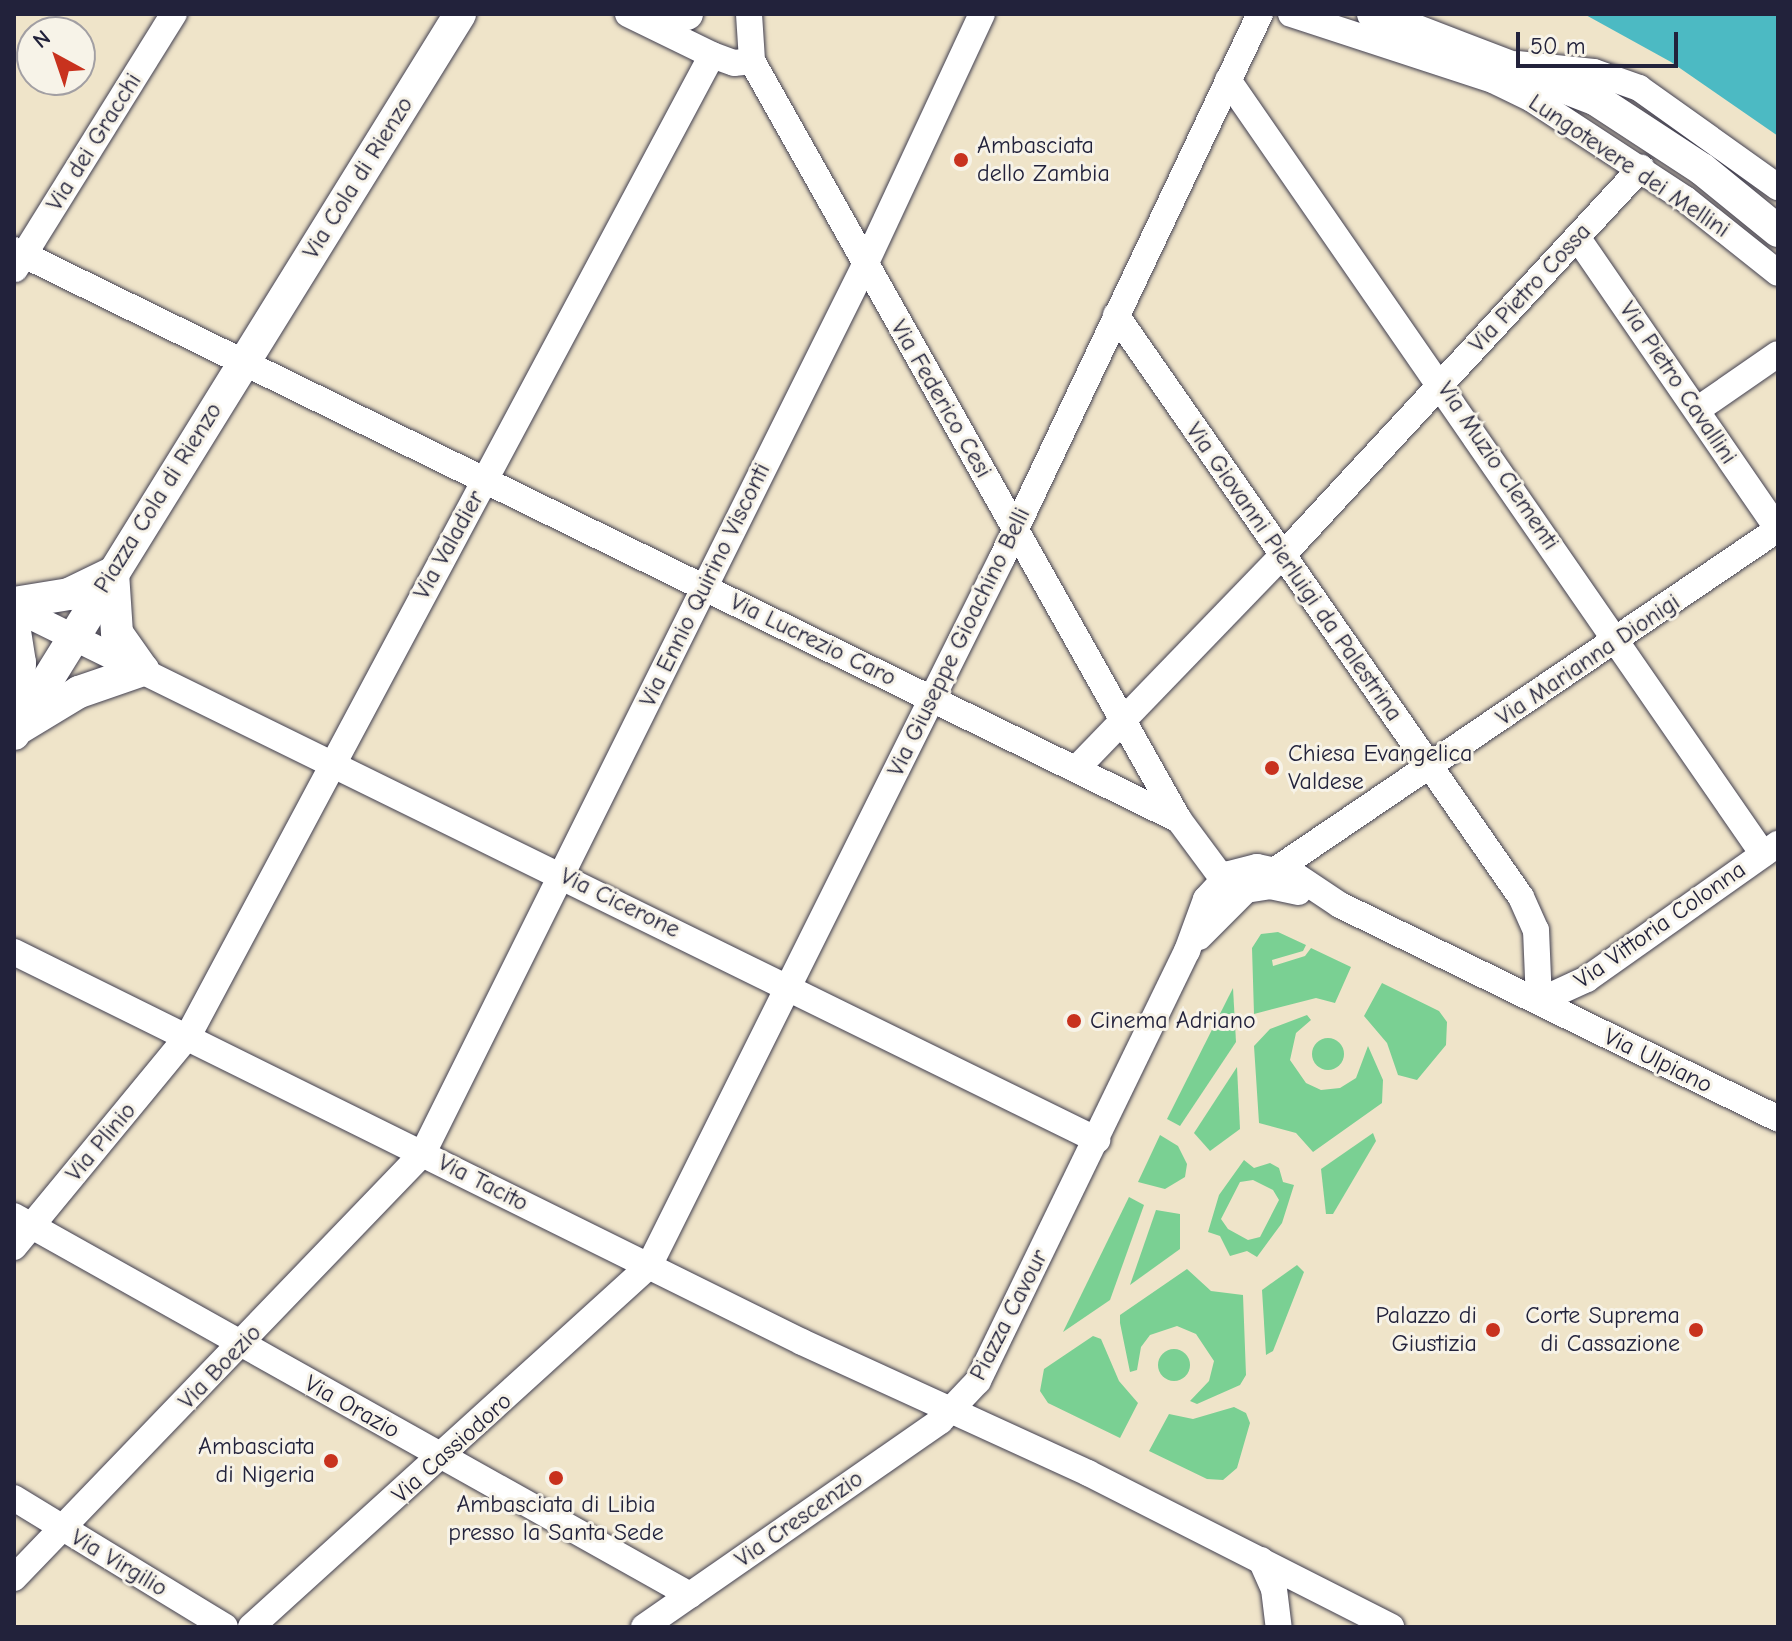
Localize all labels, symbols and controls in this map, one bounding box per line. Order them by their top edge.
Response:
north arrow [16,16,96,96]
scale bar [1520,16,1682,66]
text: N [28,25,56,54]
text: 50 m [1530,32,1586,60]
street label: Via dei Gracchi [40,68,148,216]
street label: Lungotevere dei Mellini [1523,88,1735,244]
street label: Via Cola di Rienzo [297,92,419,264]
place label: Ambasciata dello Zambia [977,132,1110,188]
marker: Ambasciata dello Zambia [952,151,970,169]
street label: Via Pietro Cossa [1463,218,1597,358]
street label: Via Pietro Cavallini [1613,296,1743,470]
street label: Via Federico Cesi [884,315,998,483]
street label: Via Muzio Clementi [1431,376,1565,556]
street label: Piazza Cola di Rienzo [88,398,228,598]
street label: Via Giovanni Pierluigi da Palestrina [1180,417,1408,727]
street label: Via Ennio Quirino Visconti [633,458,777,712]
street label: Via Valadier [407,486,491,604]
street label: Via Giuseppe Gioachino Belli [881,503,1037,781]
street label: Via Lucrezio Caro [725,587,901,693]
street label: Via Marianna Dionigi [1491,588,1685,732]
place label: Chiesa Evangelica Valdese [1288,740,1472,796]
marker: Chiesa Evangelica Valdese [1263,759,1281,777]
street label: Via Vittoria Colonna [1569,855,1751,995]
street label: Via Cicerone [555,862,685,944]
place label: Cinema Adriano [1090,1007,1256,1035]
marker: Cinema Adriano [1065,1012,1083,1030]
street label: Via Ulpiano [1599,1022,1717,1100]
street label: Via Plinio [60,1097,142,1187]
street label: Via Tacito [433,1148,533,1218]
street label: Piazza Cavour [964,1245,1054,1385]
place label: Palazzo di Giustizia [1375,1302,1477,1358]
place label: Corte Suprema di Cassazione [1525,1302,1680,1358]
street label: Via Boezio [173,1319,267,1415]
marker: Palazzo di Giustizia [1484,1321,1502,1339]
marker: Corte Suprema di Cassazione [1687,1321,1705,1339]
street label: Via Orazio [299,1369,405,1445]
street label: Via Cassiodoro [386,1387,518,1509]
place label: Ambasciata di Nigeria [198,1433,315,1489]
marker: Ambasciata di Nigeria [322,1452,340,1470]
street label: Via Crescenzio [729,1464,869,1574]
marker: Ambasciata di Libia presso la Santa Sede [547,1469,565,1487]
place label: Ambasciata di Libia presso la Santa Sede [448,1491,664,1547]
street label: Via Virgilio [66,1523,172,1603]

